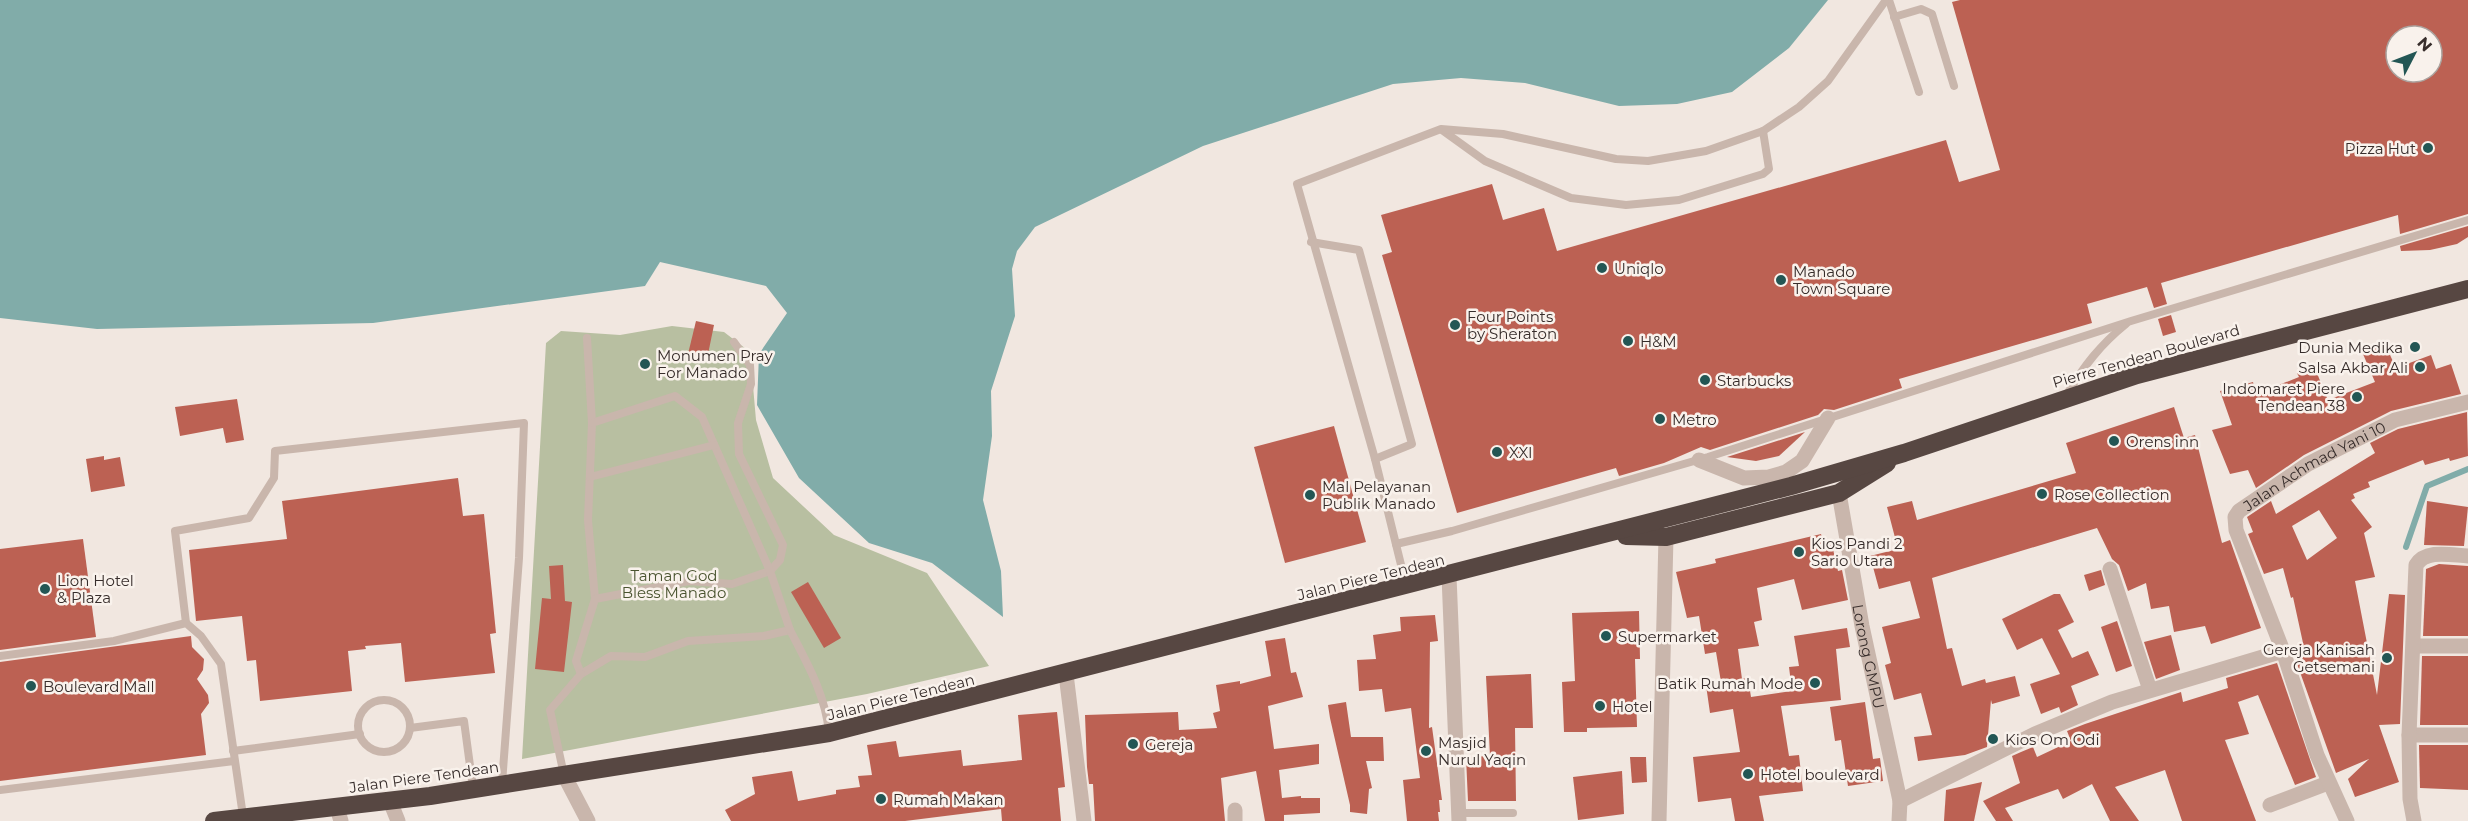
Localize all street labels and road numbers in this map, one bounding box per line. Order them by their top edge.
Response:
street label: Pierre Tendean Boulevard [2050,320,2242,392]
street label: Jalan Achmad Yani 10 [2238,417,2389,516]
street label: Jalan Piere Tendean [1294,550,1447,605]
street label: Lorong GMPU [1849,603,1889,710]
street label: Jalan Piere Tendean [824,670,977,725]
street label: Jalan Piere Tendean [347,757,500,797]

